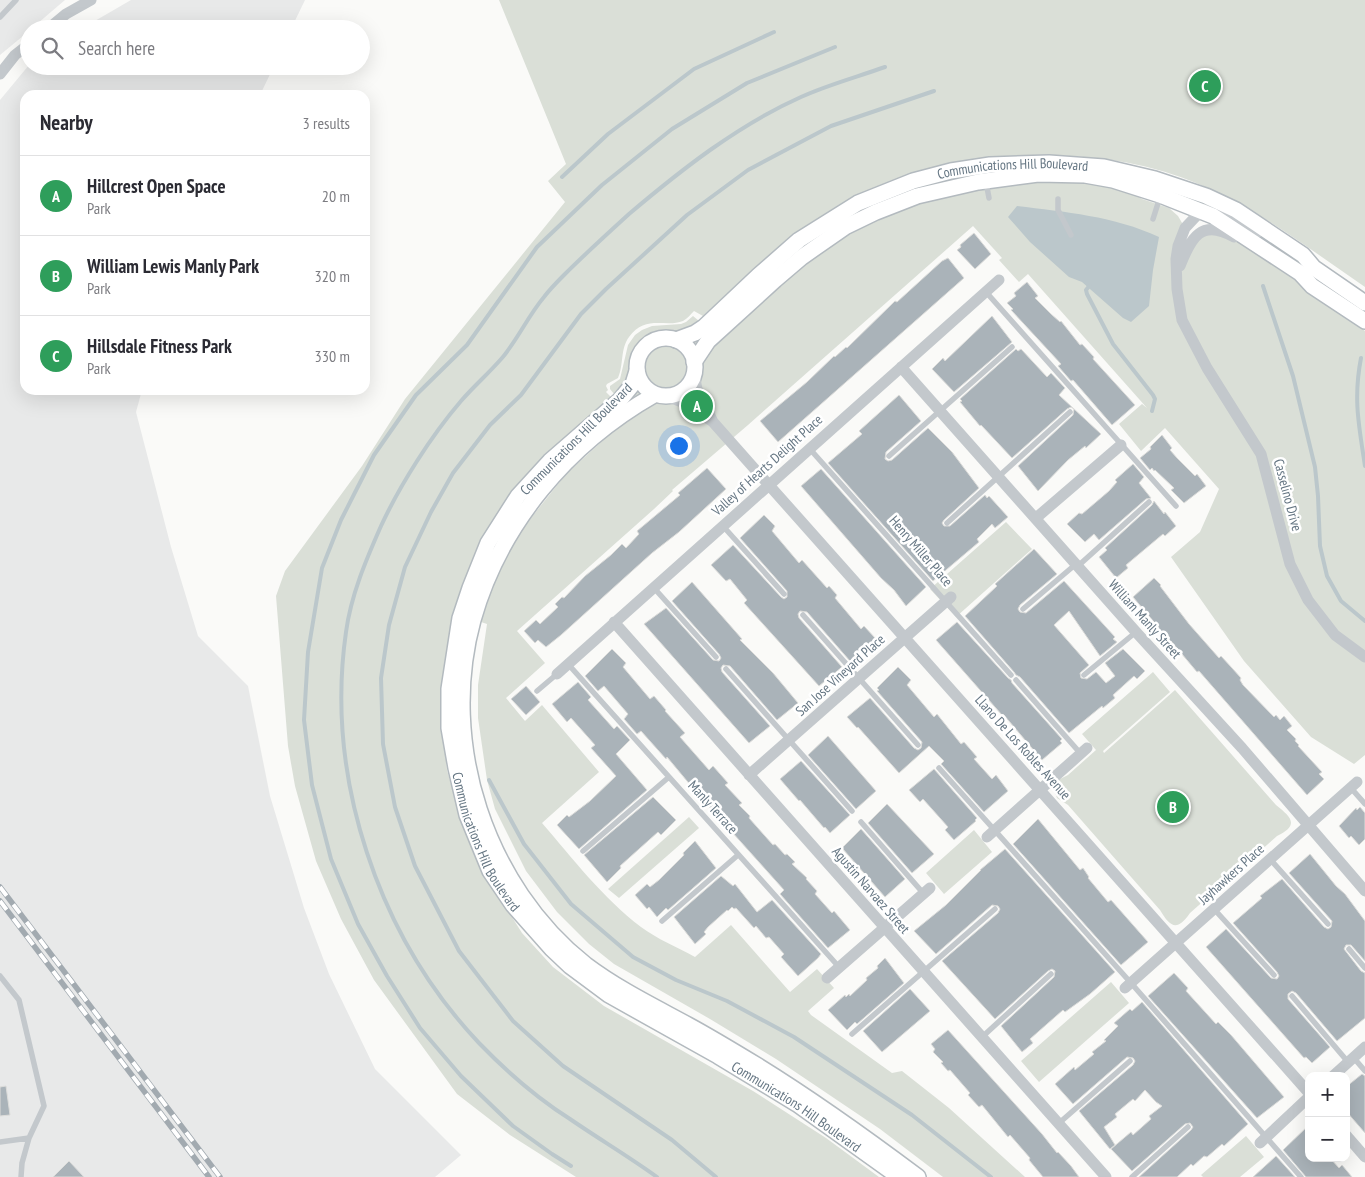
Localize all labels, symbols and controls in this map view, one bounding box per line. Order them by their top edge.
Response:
search box [20,20,370,75]
icon: search [38,34,66,62]
text: Search here [78,36,155,60]
pin: C [1189,67,1221,105]
text: Nearby [40,109,93,136]
text: 3 results [303,113,350,133]
street label: Communications Hill Boulevard [935,154,1089,183]
text: Hillcrest Open Space [87,174,226,198]
text: A [52,186,60,206]
text: 20 m [322,186,350,206]
text: Park [87,198,111,218]
text: William Lewis Manly Park [87,254,259,278]
text: B [52,266,60,286]
text: 320 m [315,266,350,286]
text: Park [87,278,111,298]
text: Hillsdale Fitness Park [87,334,232,358]
text: C [52,346,60,366]
text: 330 m [315,346,350,366]
text: Park [87,358,111,378]
street label: Communications Hill Boulevard [516,379,636,499]
pin: A [681,387,713,425]
street label: Valley of Hearts Delight Place [707,410,826,520]
your location [666,433,692,459]
street label: Casselino Drive [1270,457,1306,533]
street label: Henry Miller Place [885,512,957,590]
street label: William Manly Street [1105,576,1185,662]
street label: San Jose Vineyard Place [792,630,889,720]
street label: Llano De Los Robles Avenue [971,691,1075,803]
street label: Communications Hill Boulevard [448,770,524,916]
street label: Manly Terrace [684,777,742,838]
pin: B [1157,788,1189,826]
street label: Jayhawkers Place [1194,840,1268,909]
street label: Agustin Narvaez Street [828,843,914,937]
street label: Communications Hill Boulevard [728,1057,865,1156]
map controls [1305,1072,1350,1162]
button: + [1305,1072,1350,1117]
button: − [1305,1117,1350,1162]

